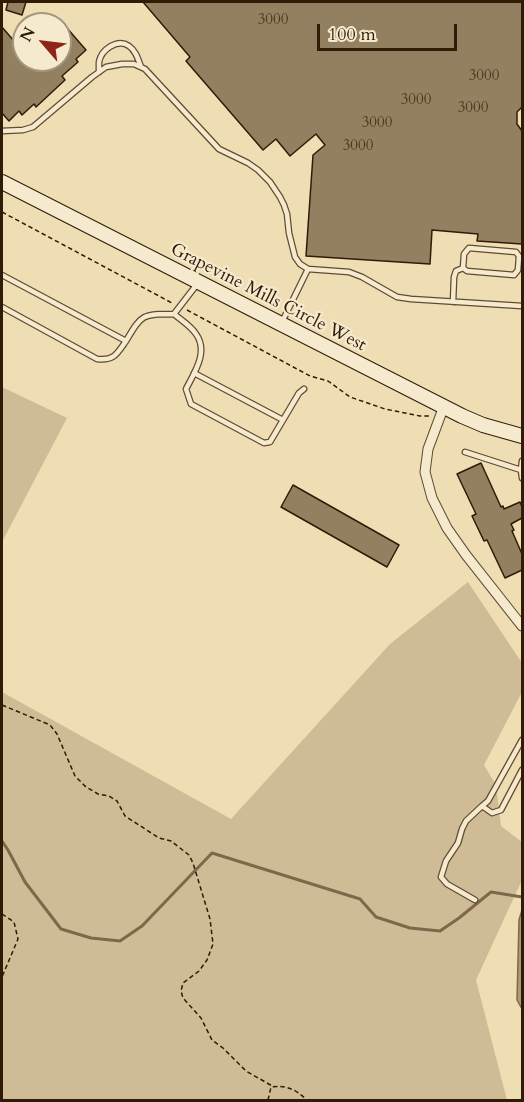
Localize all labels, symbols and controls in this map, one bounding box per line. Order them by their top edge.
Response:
north arrow [12,12,72,72]
house number: 3000 [258,12,288,30]
scale bar [320,12,460,50]
text: 100 m [328,22,376,47]
text: N [15,23,41,46]
house number: 3000 [469,68,499,86]
house number: 3000 [401,92,431,110]
house number: 3000 [458,100,488,118]
house number: 3000 [362,115,392,133]
house number: 3000 [343,138,373,156]
street label: Grapevine Mills Circle West [167,239,369,357]

